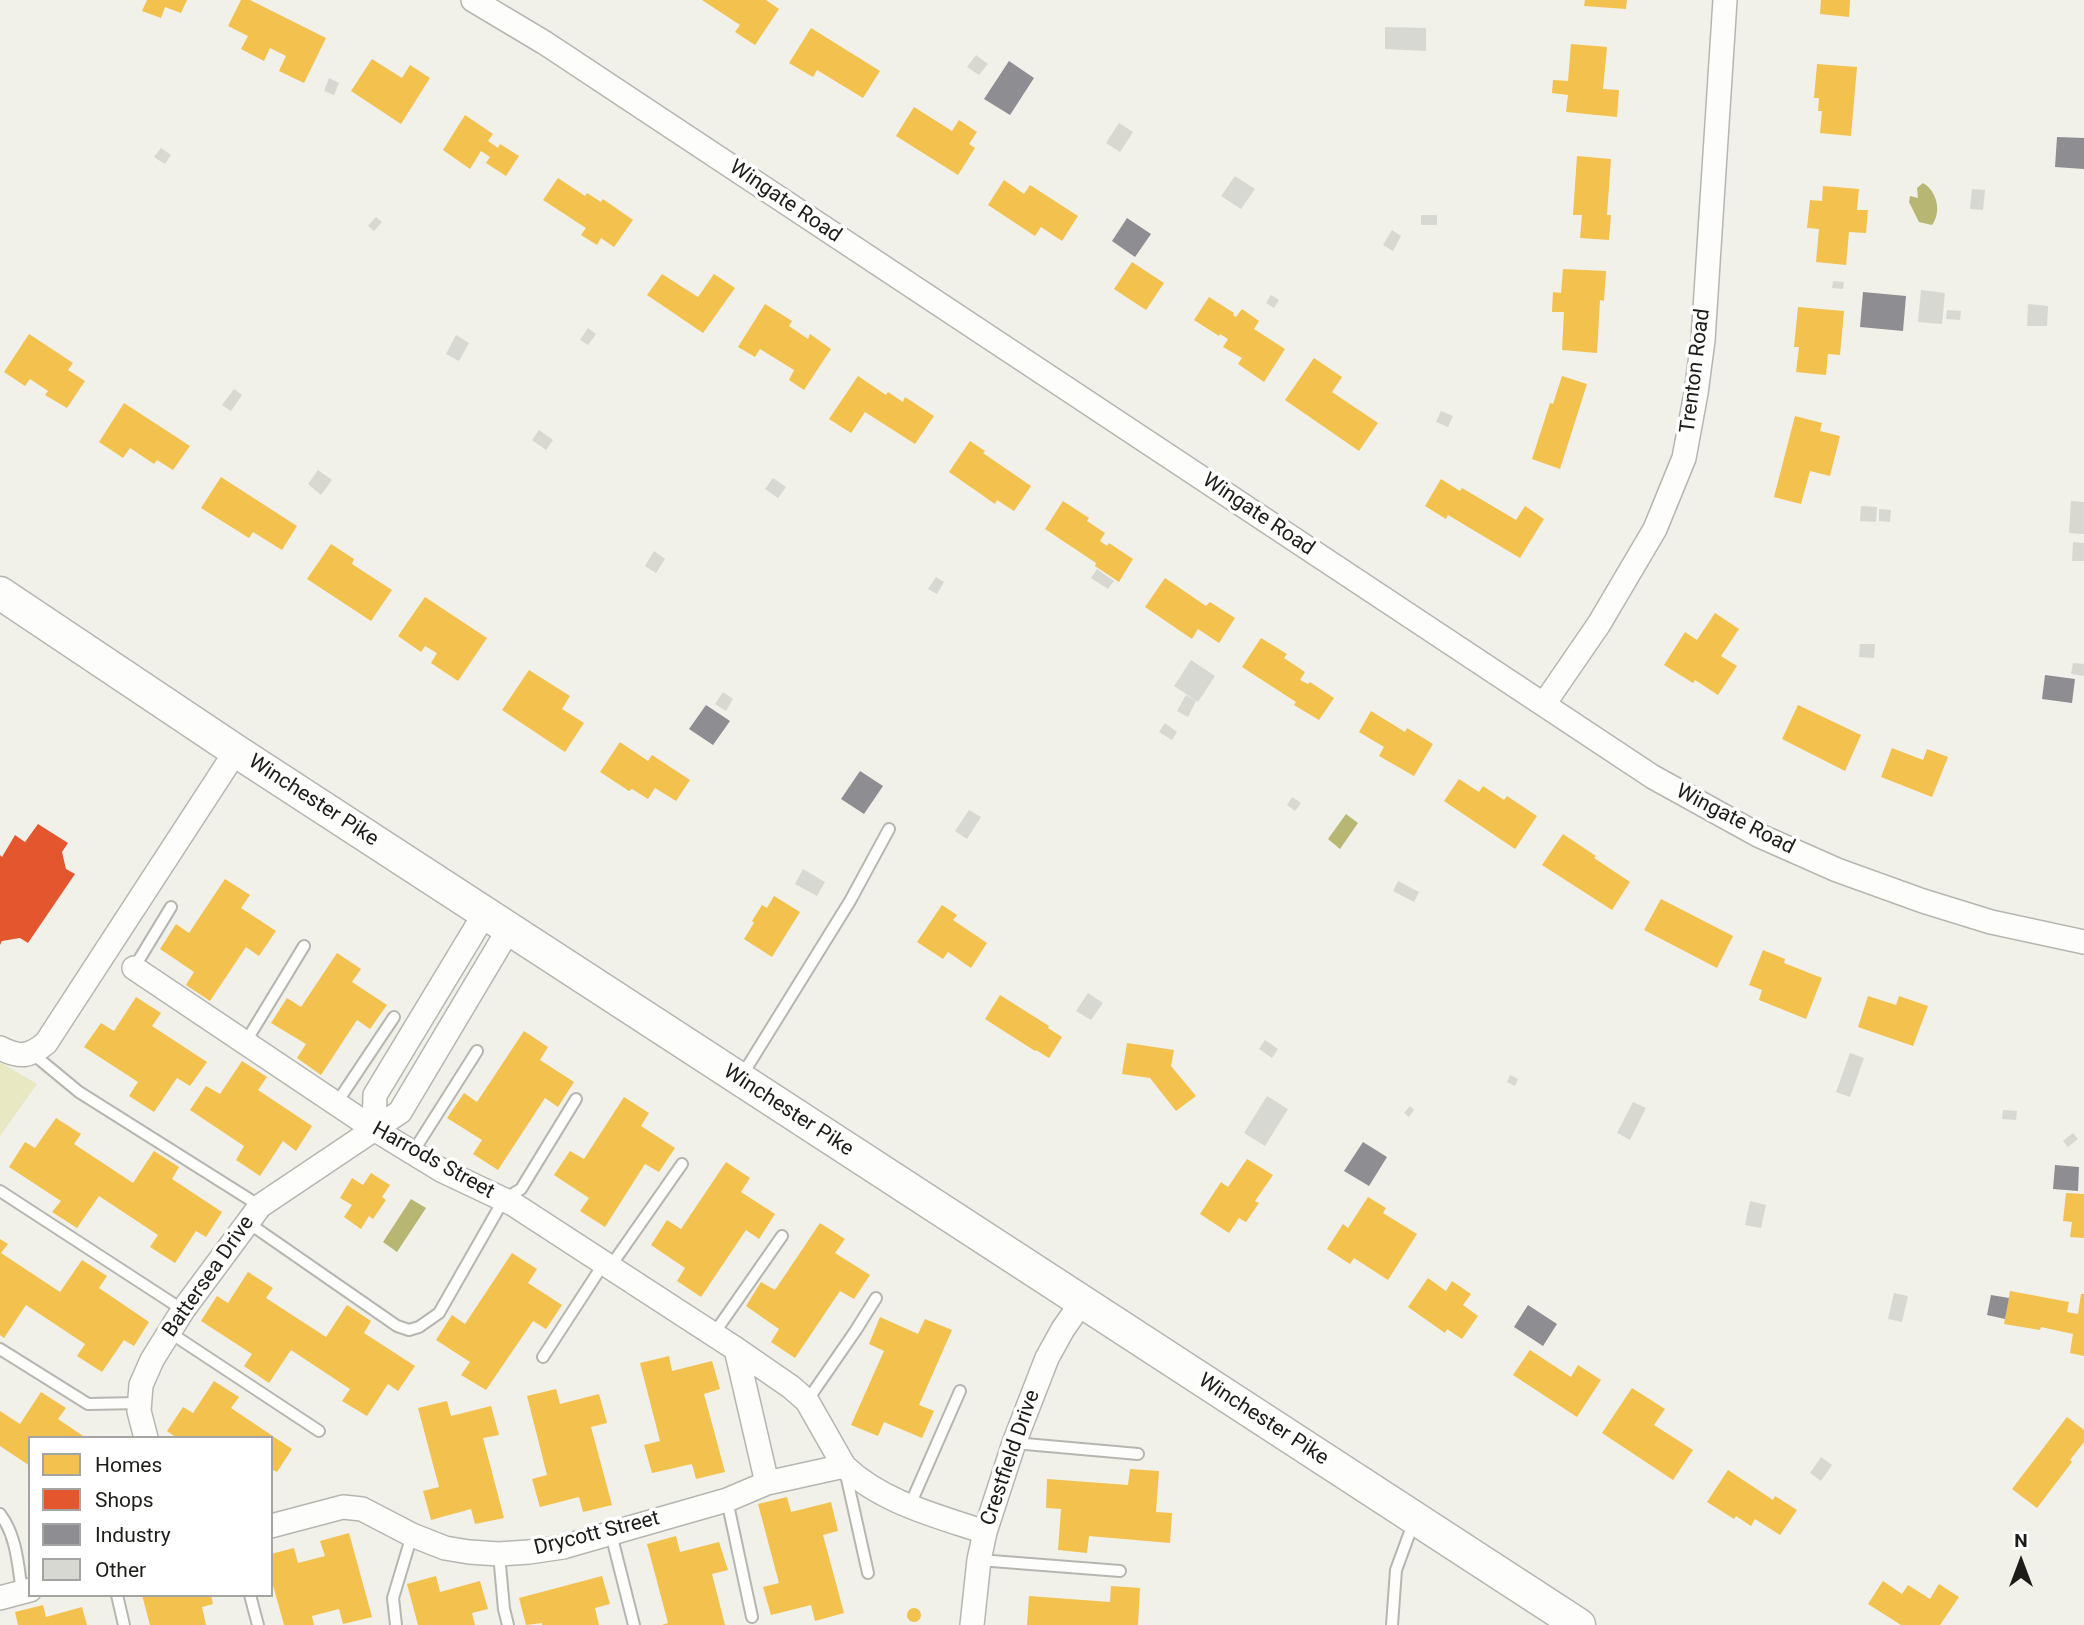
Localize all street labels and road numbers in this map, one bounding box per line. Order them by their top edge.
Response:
street label: Wingate Road [724,155,846,249]
street label: Trenton Road [1676,307,1716,435]
street label: Wingate Road [1197,468,1319,562]
street label: Winchester Pike [243,750,383,852]
street label: Wingate Road [1671,779,1799,861]
street label: Winchester Pike [718,1060,858,1162]
street label: Harrods Street [368,1117,498,1205]
street label: Battersea Drive [158,1211,260,1343]
street label: Winchester Pike [1193,1369,1333,1471]
street label: Crestfield Drive [976,1387,1046,1529]
street label: Drycott Street [532,1506,662,1562]

